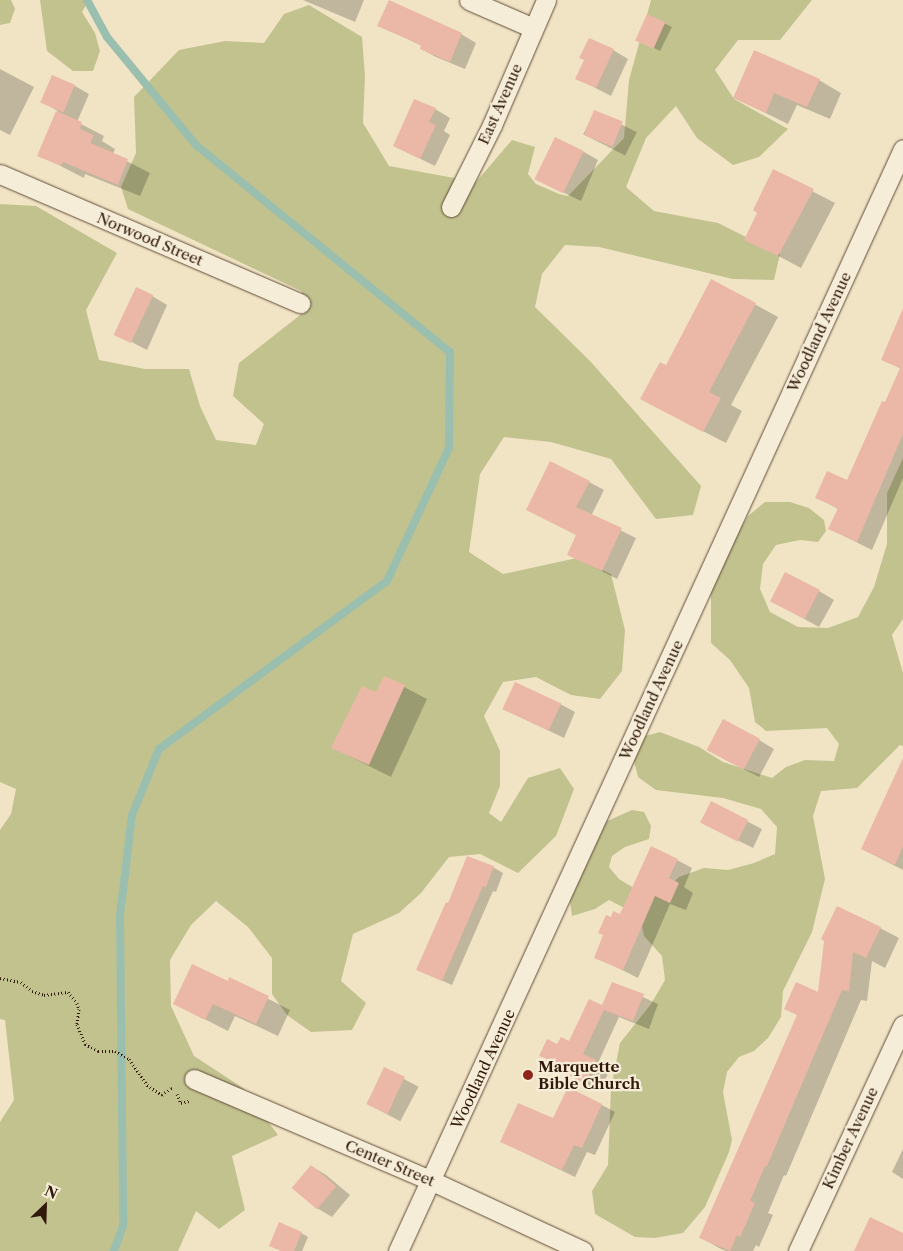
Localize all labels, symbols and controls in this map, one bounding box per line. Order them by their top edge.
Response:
street label: East Avenue [474,60,526,148]
street label: Norwood Street [94,209,206,269]
street label: Woodland Avenue [783,269,855,395]
street label: Woodland Avenue [615,637,687,763]
street label: Woodland Avenue [447,1006,519,1132]
place label: Marquette Bible Church [538,1057,640,1092]
marker: Marquette Bible Church [522,1069,534,1081]
street label: Kimber Avenue [818,1084,882,1192]
street label: Center Street [342,1136,438,1190]
north arrow [20,1181,70,1231]
text: N [42,1182,60,1203]

